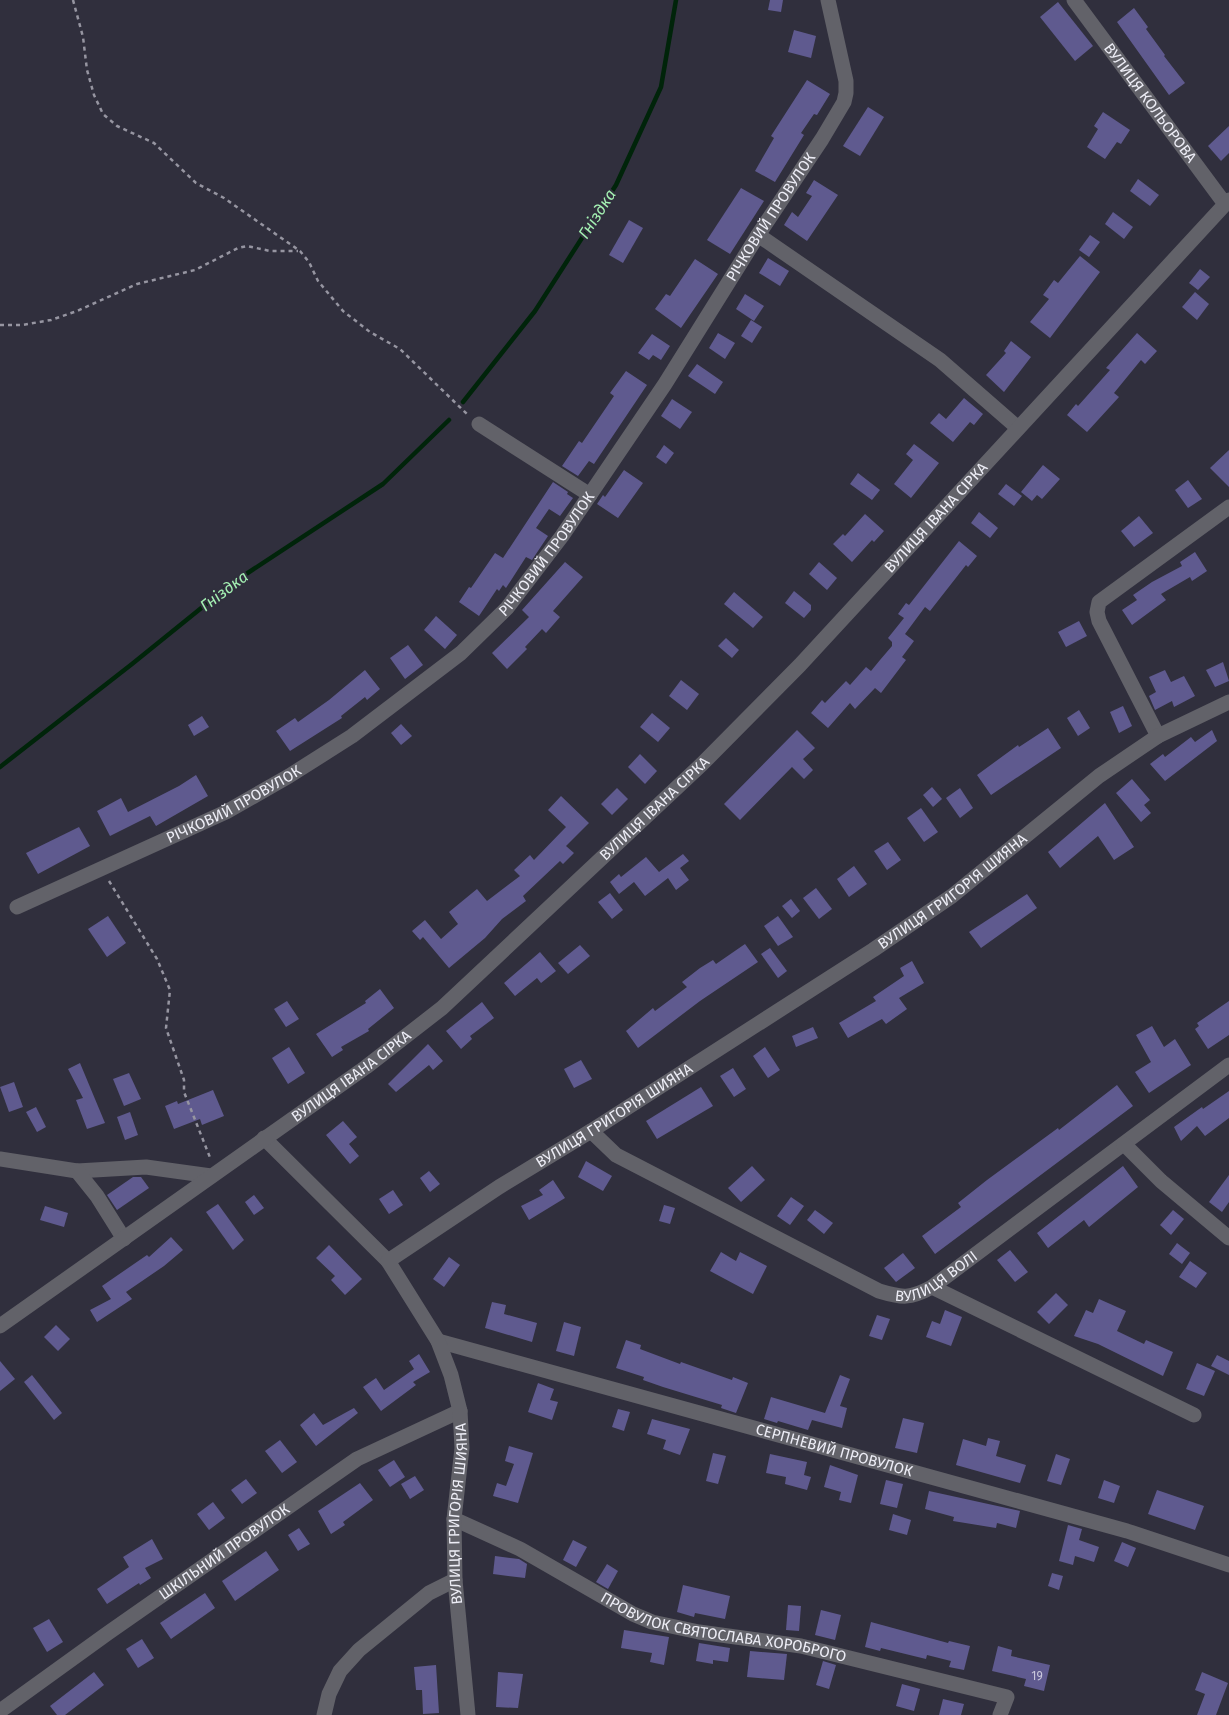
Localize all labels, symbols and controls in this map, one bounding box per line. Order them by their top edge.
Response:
street label: ВУЛИЦЯ КОЛЬОРОВА [1100,40,1200,166]
street label: РІЧКОВИЙ ПРОВУЛОК [722,149,819,285]
water label: Гніздка [574,186,620,242]
street label: ВУЛИЦЯ ІВАНА СІРКА [881,458,992,576]
street label: РІЧКОВИЙ ПРОВУЛОК [495,488,598,620]
water label: Гніздка [196,567,252,615]
street label: ВУЛИЦЯ ІВАНА СІРКА [596,753,713,864]
street label: РІЧКОВИЙ ПРОВУЛОК [164,761,305,847]
street label: ВУЛИЦЯ ГРИГОРІЯ ШИЯНА [874,829,1031,953]
street label: ВУЛИЦЯ ІВАНА СІРКА [288,1026,415,1126]
street label: ВУЛИЦЯ ГРИГОРІЯ ШИЯНА [533,1059,696,1171]
street label: ВУЛИЦЯ ВОЛІ [894,1247,981,1305]
street label: СЕРПНЕВИЙ ПРОВУЛОК [754,1420,915,1481]
street label: ВУЛИЦЯ ГРИГОРІЯ ШИЯНА [445,1422,471,1605]
street label: ШКІЛЬНИЙ ПРОВУЛОК [155,1500,293,1604]
street label: ПРОВУЛОК СВЯТОСЛАВА ХОРОБРОГО [597,1588,848,1666]
house number: 19 [1031,1669,1043,1683]

